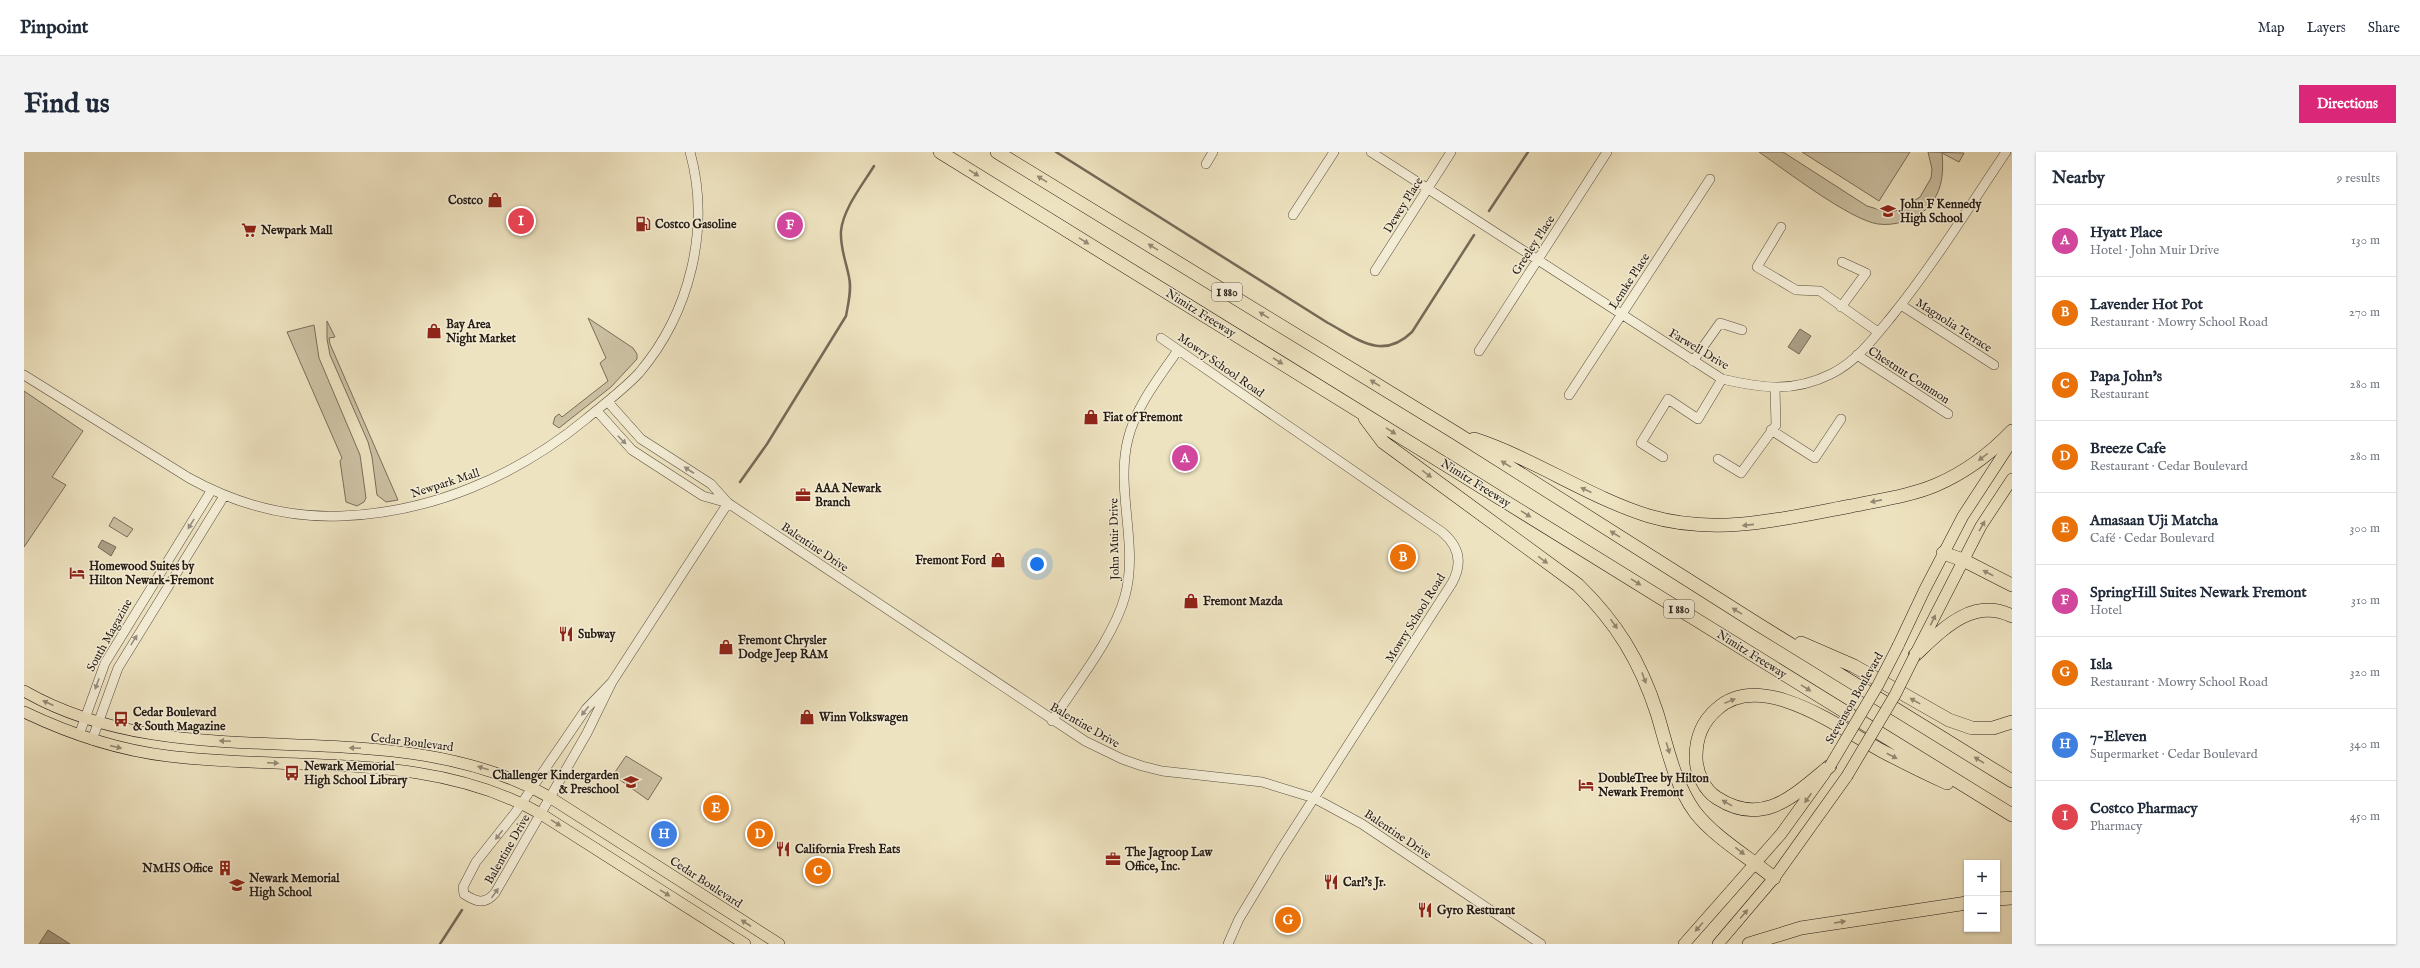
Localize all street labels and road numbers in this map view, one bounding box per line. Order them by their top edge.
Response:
street label: Dewey Place [1380,174,1427,236]
street label: Greeley Place [1509,212,1559,278]
street label: Lemke Place [1606,250,1653,312]
road number: I 880 [1212,283,1242,301]
street label: Nimitz Freeway [1163,286,1239,341]
street label: Magnolia Terrace [1913,295,1995,356]
street label: Farwell Drive [1666,326,1732,373]
street label: Mowry School Road [1175,330,1267,401]
street label: Chestnut Common [1865,343,1953,408]
street label: Nimitz Freeway [1438,456,1514,511]
street label: Newpark Mall [409,465,483,503]
street label: John Muir Drive [1106,497,1124,582]
street label: Balentine Drive [778,519,852,576]
street label: Mowry School Road [1382,571,1449,665]
street label: South Magazine [83,596,136,674]
road number: I 880 [1664,600,1694,618]
street label: Nimitz Freeway [1714,627,1790,682]
street label: Stevenson Boulevard [1822,649,1887,747]
street label: Balentine Drive [1047,699,1123,752]
street label: Cedar Boulevard [370,730,455,755]
street label: Balentine Drive [1361,806,1435,863]
street label: Balentine Drive [481,811,534,887]
street label: Cedar Boulevard [667,853,745,912]

